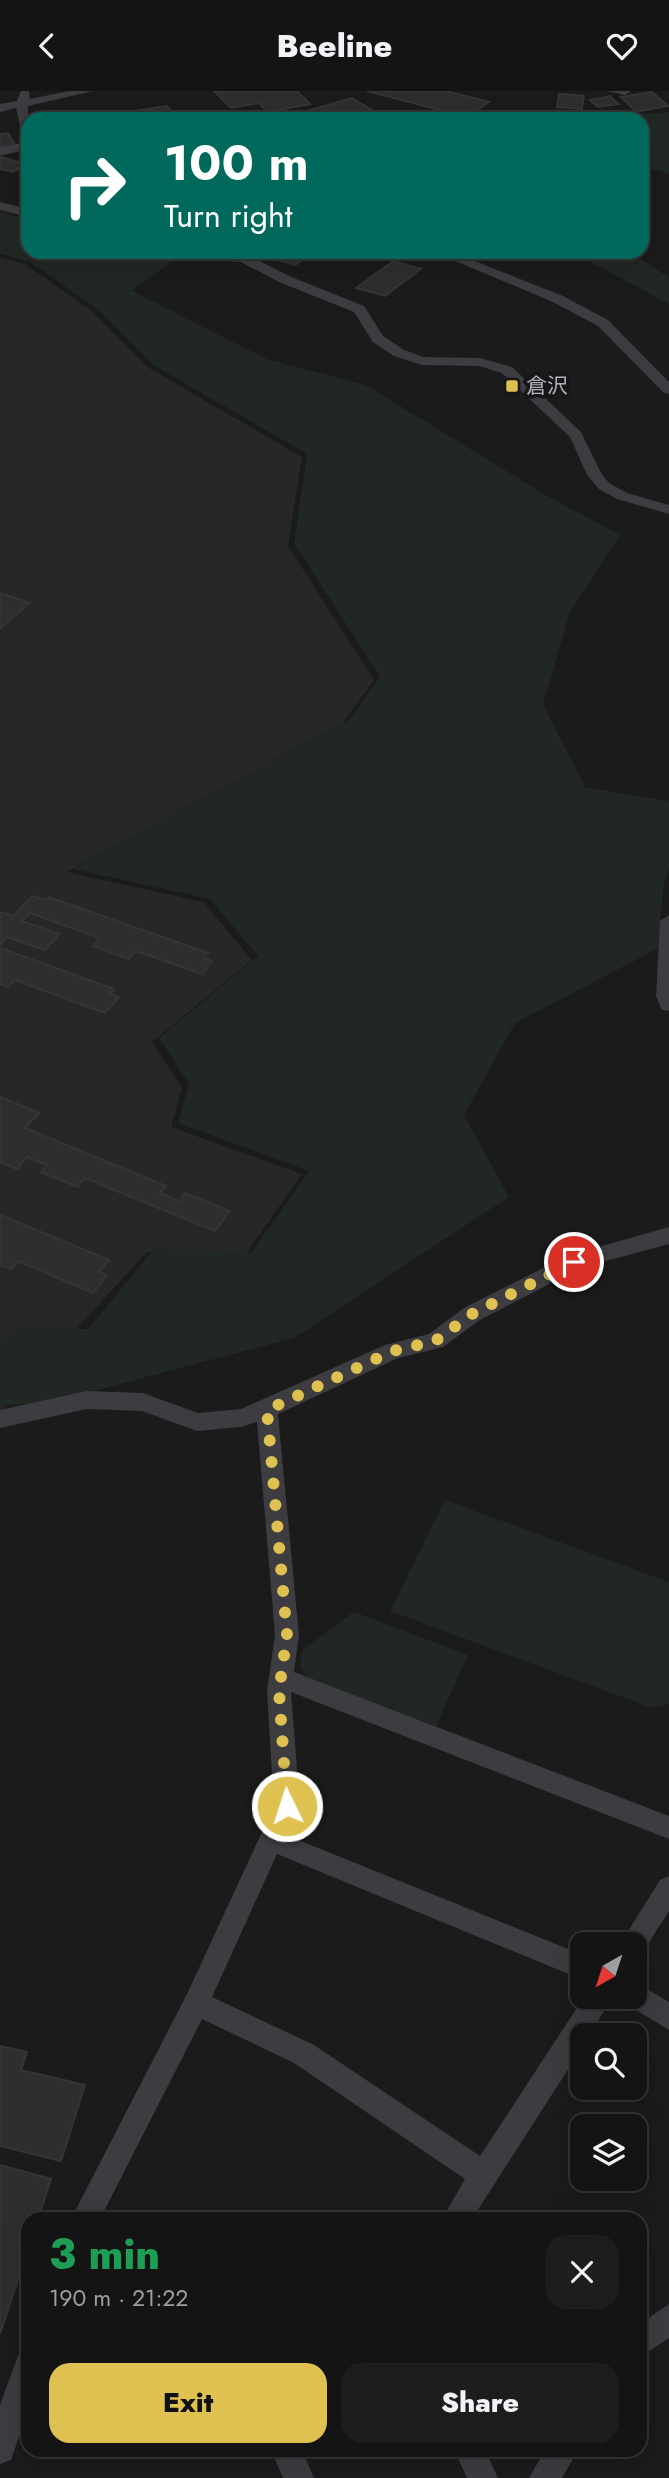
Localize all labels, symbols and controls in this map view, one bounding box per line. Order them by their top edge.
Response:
text: Beeline [277,23,392,69]
icon: back [28,27,66,65]
icon: heart [603,27,641,65]
text: 100 m [164,128,309,198]
icon: right [49,140,140,231]
text: Turn right [164,193,293,239]
place label: 倉沢 [526,371,568,401]
marker: 倉沢 [504,378,520,394]
pin [544,1232,604,1292]
icon: arrive [555,1243,593,1281]
position arrow [250,1769,324,1843]
north arrow [570,1932,648,2009]
map controls [570,1932,647,2191]
button: search [570,2023,647,2100]
button: layers [570,2114,647,2191]
text: 3 min [49,2224,160,2285]
button: close [545,2235,619,2309]
text: 190 m · 21:22 [49,2281,188,2315]
button: Exit [49,2363,327,2443]
button: Share [341,2363,619,2443]

